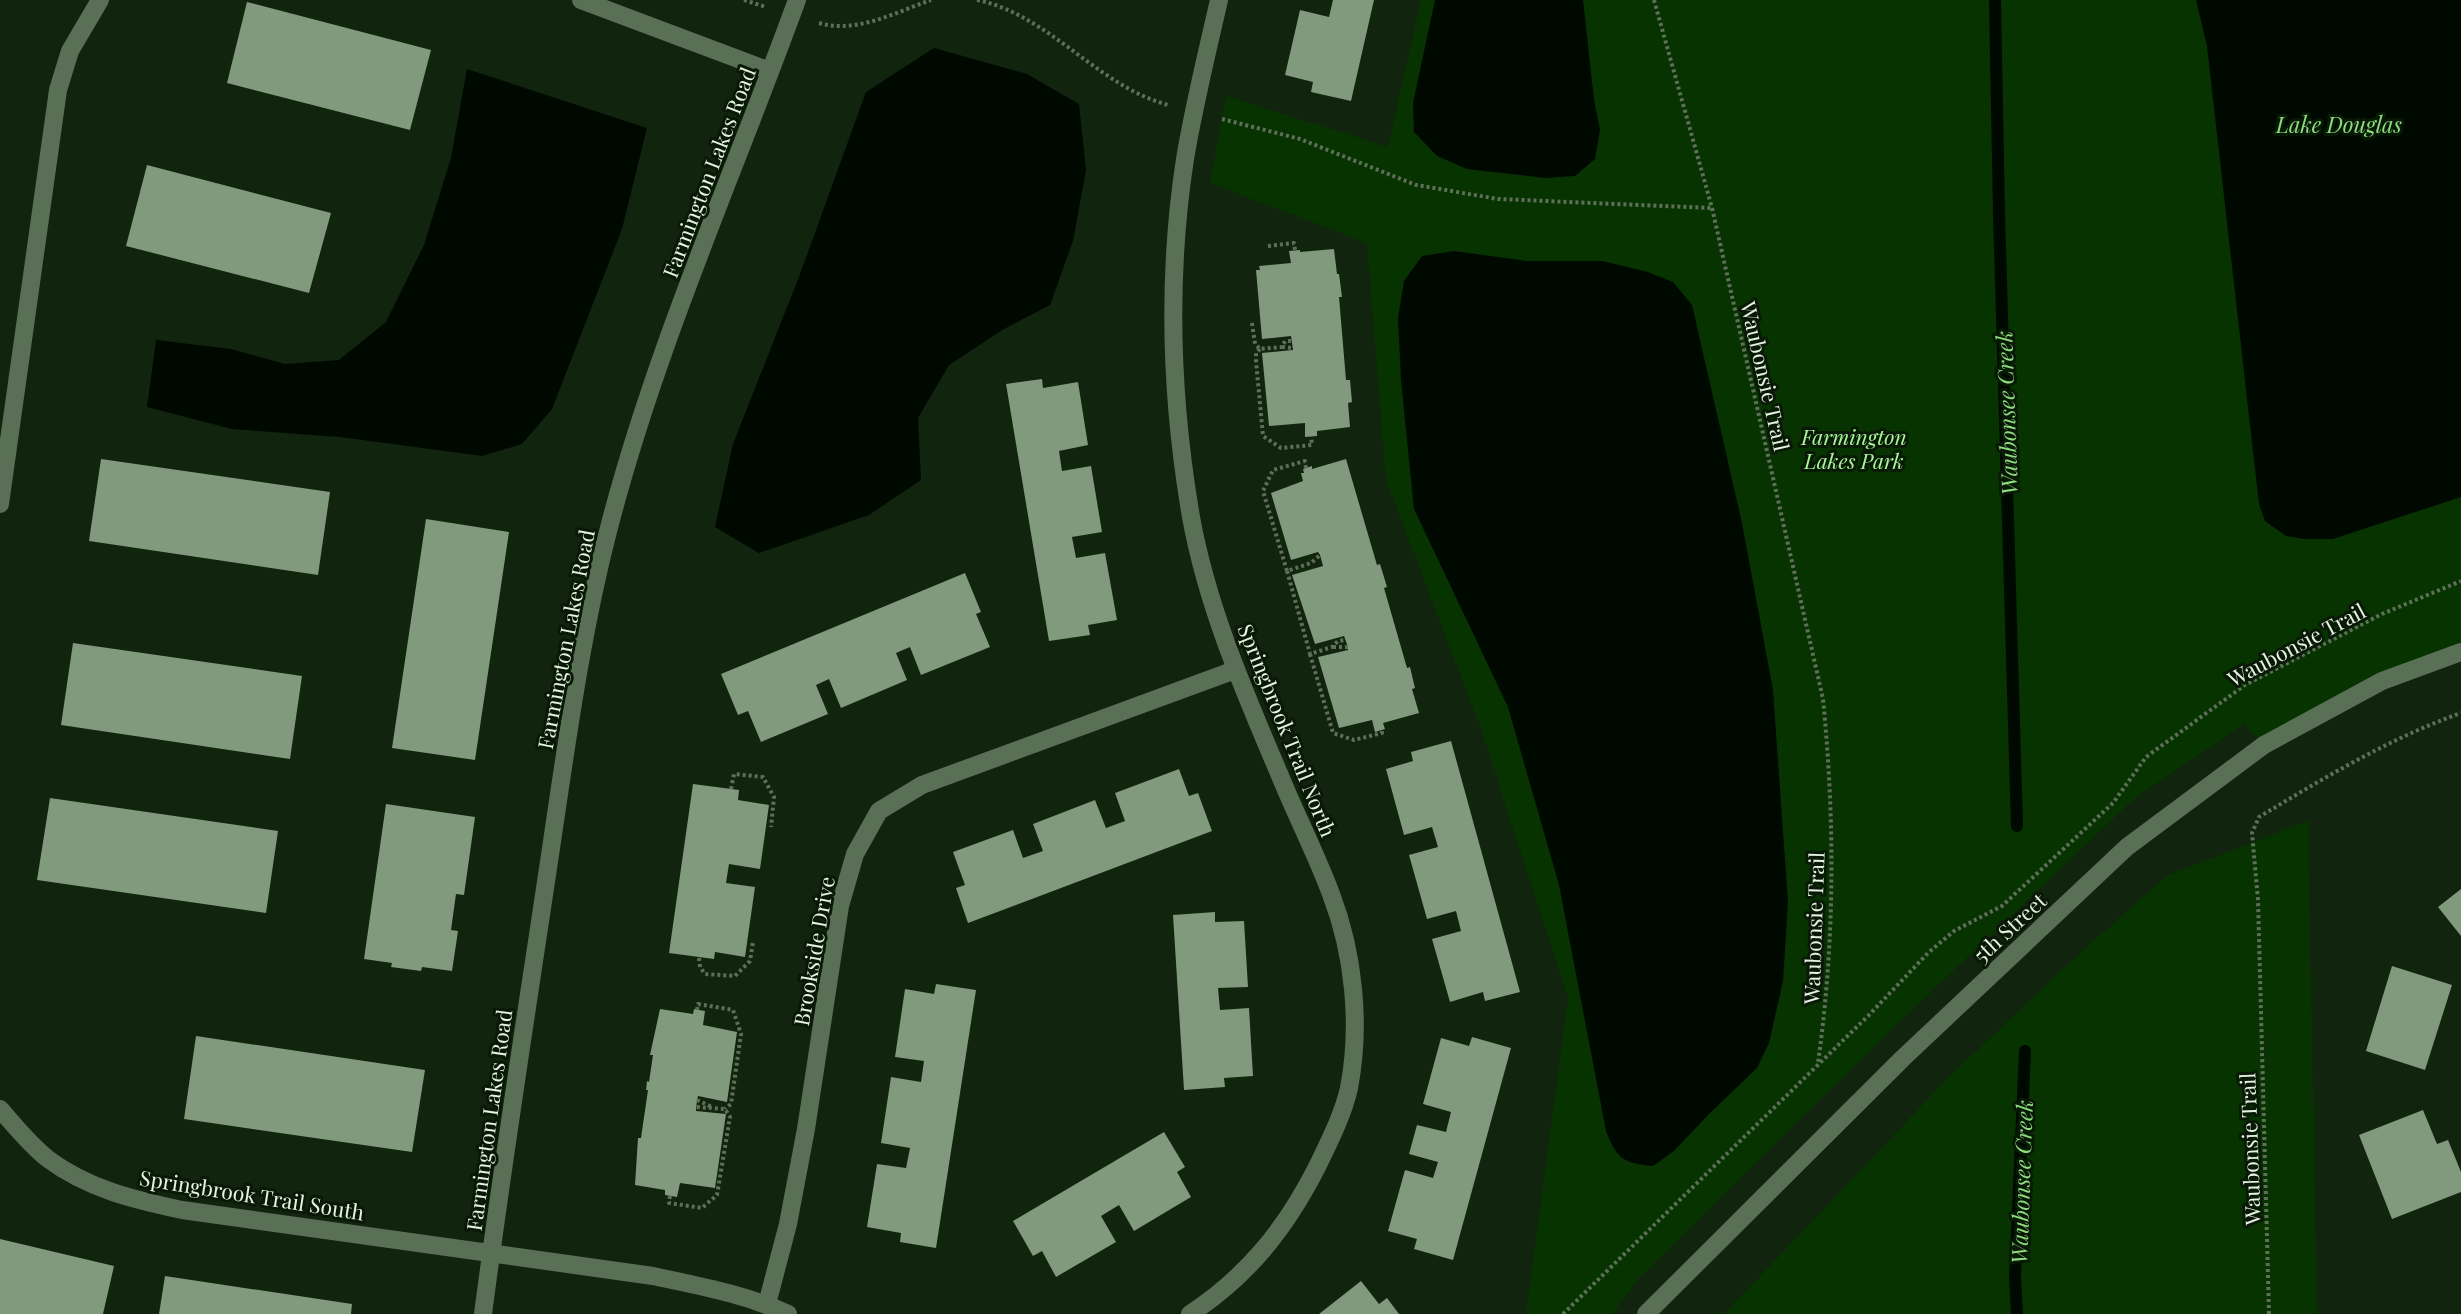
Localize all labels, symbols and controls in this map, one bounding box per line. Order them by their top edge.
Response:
street label: Farmington Lakes Road [655,63,761,281]
water label: Lake Douglas [2275,109,2402,139]
street label: Waubonsie Trail [1735,298,1797,453]
water label: Waubonsee Creek [1988,331,2024,495]
park label: Farmington Lakes Park [1800,422,1907,474]
street label: Farmington Lakes Road [530,527,600,751]
street label: Waubonsie Trail [2221,596,2370,693]
street label: Springbrook Trail North [1232,619,1344,841]
street label: Waubonsie Trail [1796,851,1830,1006]
street label: Brookside Drive [786,874,840,1028]
street label: 5th Street [1966,886,2052,968]
street label: Farmington Lakes Road [459,1008,517,1232]
street label: Waubonsie Trail [2232,1072,2266,1227]
water label: Waubonsee Creek [2003,1100,2039,1264]
street label: Springbrook Trail South [138,1162,367,1226]

